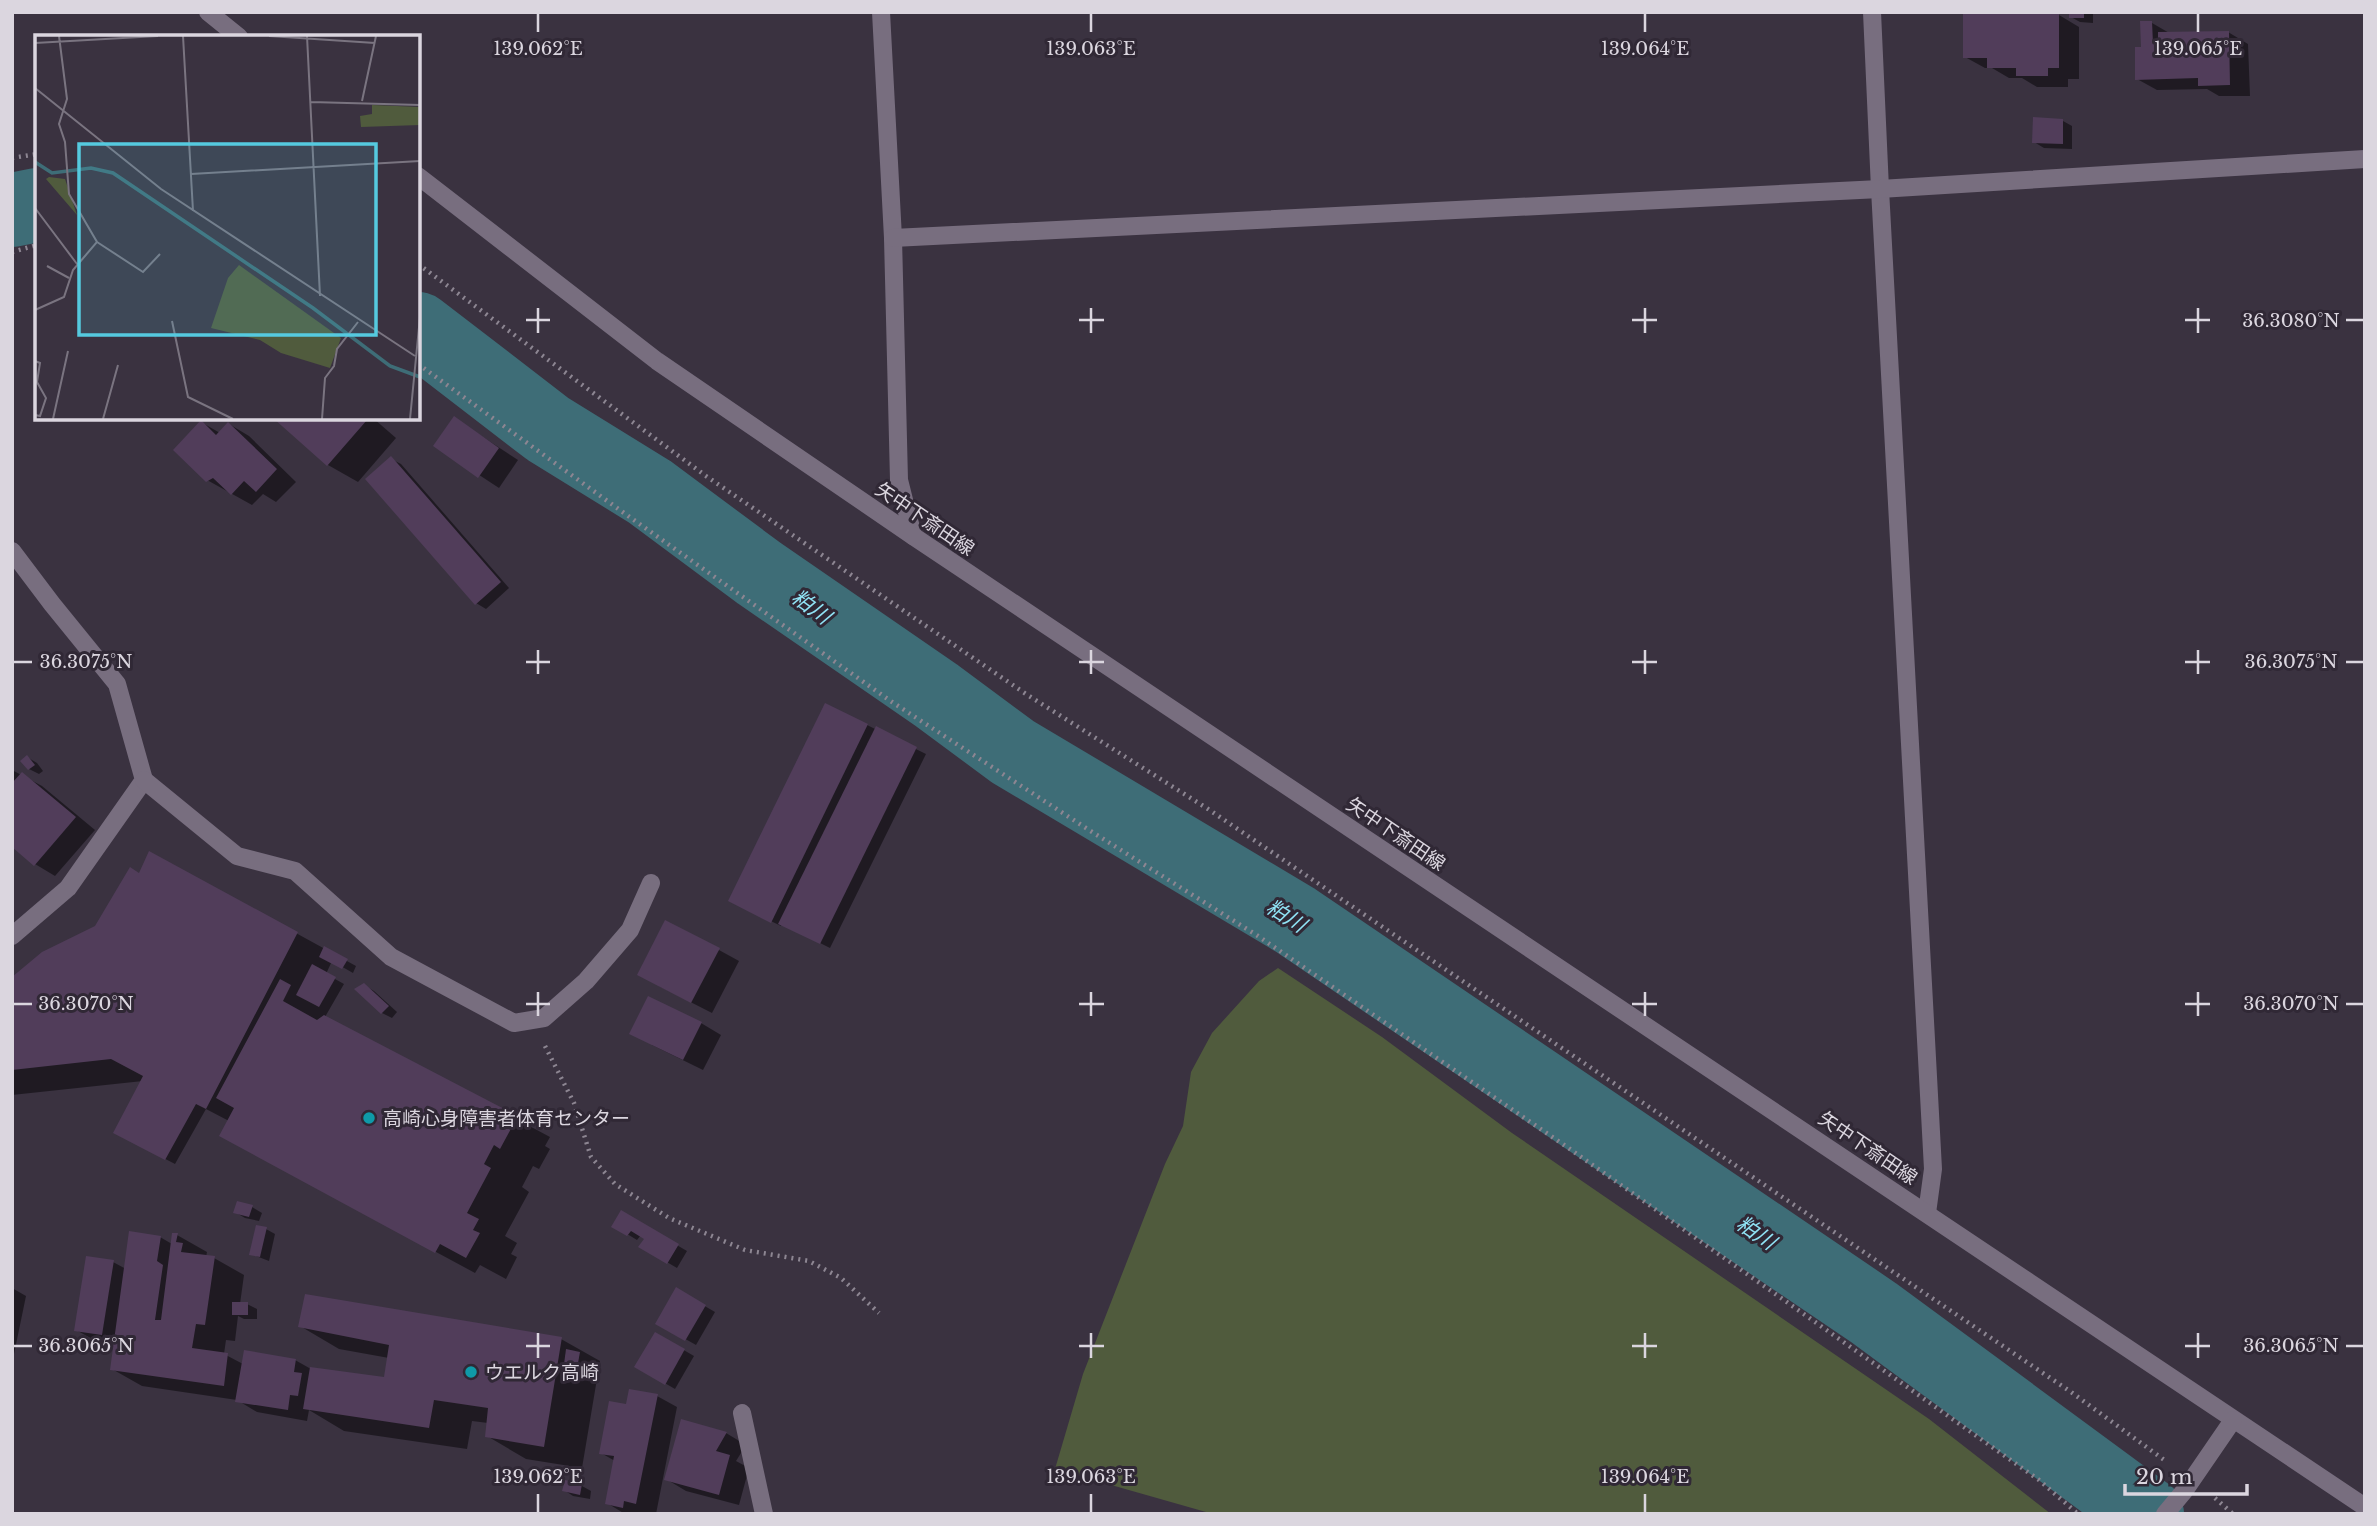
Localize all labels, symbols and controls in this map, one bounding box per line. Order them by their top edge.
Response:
inset map [35,35,420,420]
text: 139.062°E [493,38,583,60]
text: 139.063°E [1046,38,1136,60]
text: 139.064°E [1601,38,1689,60]
text: 139.065°E [2154,38,2242,60]
text: 36.3080°N [2242,310,2340,332]
street label: 矢中下斎田線 [871,478,979,560]
water label: 粕川 [786,584,837,631]
text: 36.3075°N [40,651,132,673]
text: 36.3075°N [2245,651,2337,673]
street label: 矢中下斎田線 [1342,793,1450,875]
water label: 粕川 [1261,894,1312,939]
text: 36.3070°N [38,993,134,1015]
text: 36.3070°N [2243,993,2339,1015]
place label: 高崎心身障害者体育センター [383,1107,630,1130]
street label: 矢中下斎田線 [1814,1107,1922,1189]
marker: 高崎心身障害者体育センター [361,1110,377,1126]
water label: 粕川 [1731,1210,1782,1257]
text: 36.3065°N [38,1335,134,1357]
text: 36.3065°N [2243,1335,2339,1357]
place label: ウエルク高崎 [485,1361,599,1384]
marker: ウエルク高崎 [463,1364,479,1380]
scale bar [2125,1452,2248,1496]
text: 20 m [2136,1464,2193,1490]
text: 139.062°E [493,1466,583,1488]
text: 139.063°E [1046,1466,1136,1488]
text: 139.064°E [1601,1466,1689,1488]

